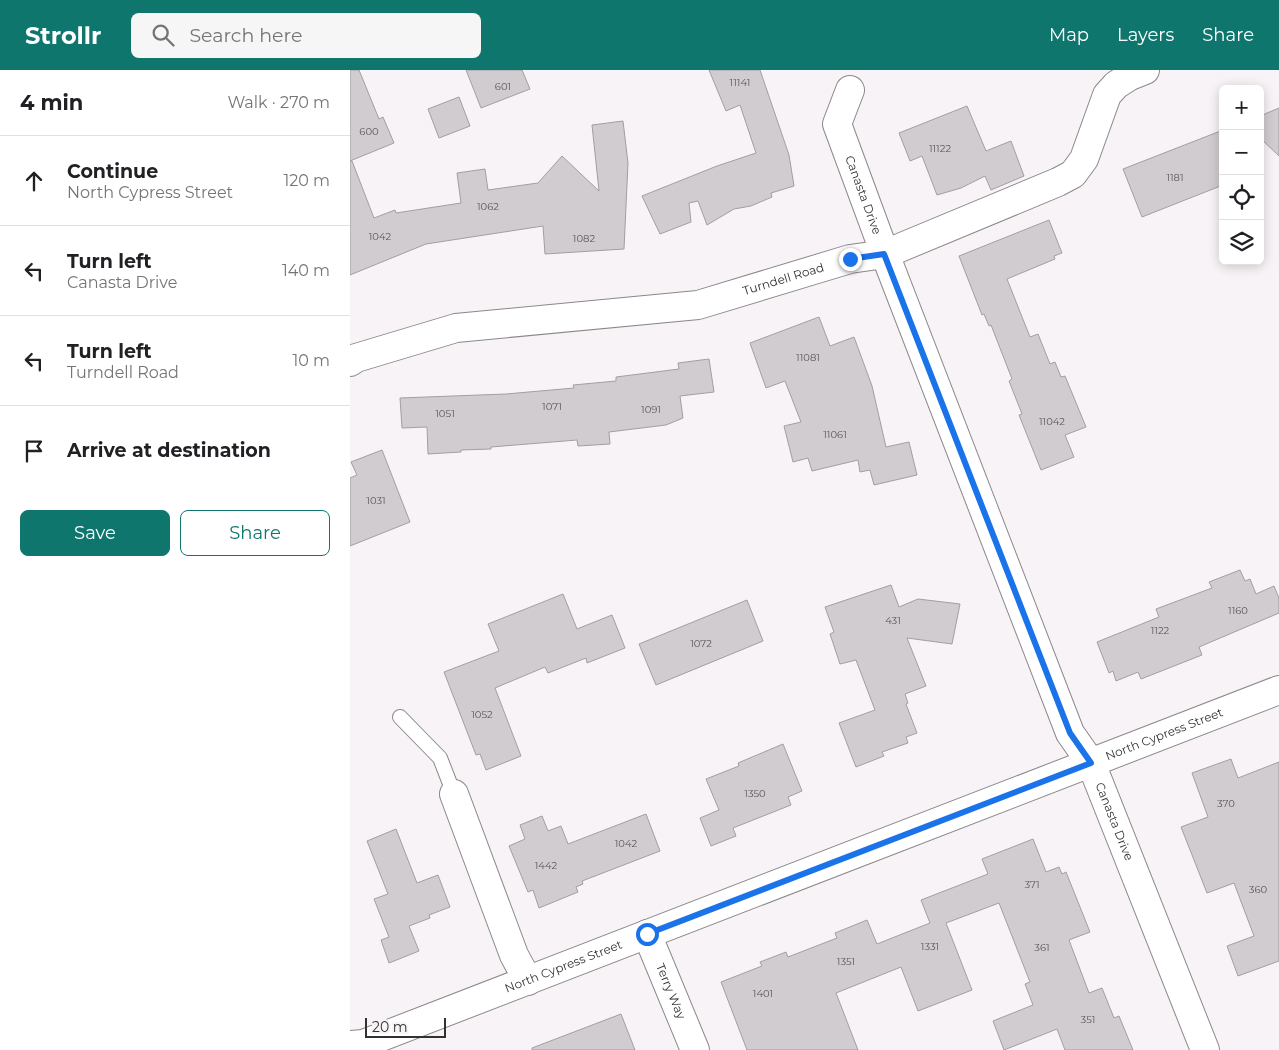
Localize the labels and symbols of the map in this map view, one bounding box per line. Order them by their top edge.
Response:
house number: 11141 [730,76,750,89]
house number: 601 [495,80,511,93]
house number: 600 [359,125,379,138]
house number: 11122 [929,142,951,155]
street label: Canasta Drive [842,153,885,236]
house number: 1181 [1166,171,1184,184]
house number: 1062 [477,200,499,213]
house number: 1042 [369,230,392,243]
house number: 1082 [573,232,595,245]
route end [839,248,862,271]
street label: Turndell Road [741,259,826,298]
house number: 11081 [796,351,820,364]
house number: 1071 [542,400,562,413]
house number: 1091 [641,403,661,416]
house number: 1051 [435,407,455,420]
house number: 11042 [1039,415,1065,428]
house number: 11061 [823,428,847,441]
house number: 1031 [366,494,386,507]
house number: 1160 [1228,604,1248,617]
house number: 431 [885,614,901,627]
house number: 1122 [1151,624,1170,637]
house number: 1072 [690,637,712,650]
street label: North Cypress Street [1103,704,1225,763]
house number: 1052 [471,708,493,721]
street label: Canasta Drive [1092,780,1137,863]
house number: 1350 [744,787,766,800]
house number: 370 [1217,797,1235,810]
house number: 1042 [615,837,638,850]
house number: 1442 [535,859,558,872]
house number: 371 [1024,878,1040,891]
house number: 360 [1249,883,1268,896]
route start [636,923,659,946]
street label: North Cypress Street [502,937,624,996]
house number: 1331 [921,940,939,953]
house number: 361 [1034,941,1050,954]
house number: 1351 [837,955,855,968]
street label: Terry Way [653,961,690,1022]
house number: 1401 [753,987,773,1000]
house number: 351 [1081,1013,1095,1026]
scale bar [365,1015,446,1038]

